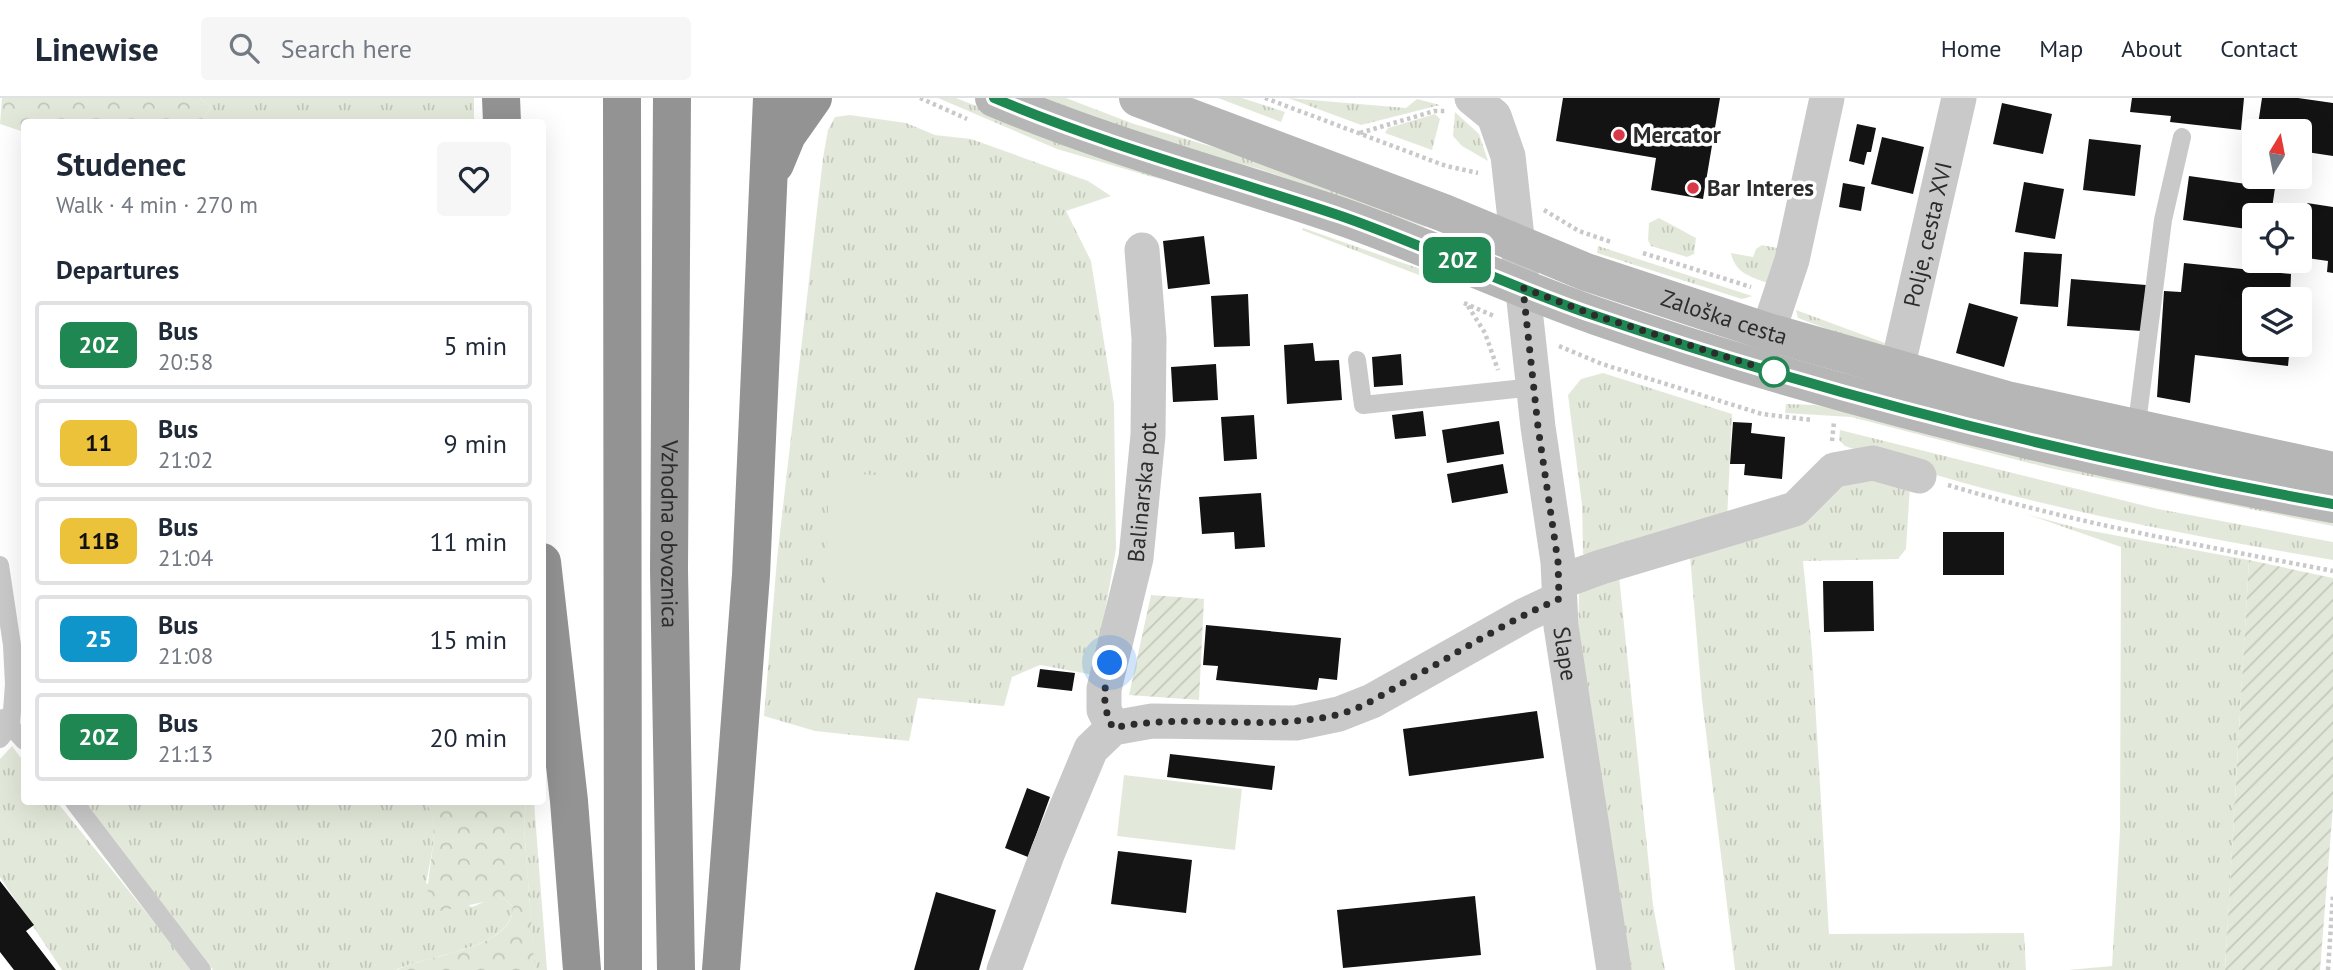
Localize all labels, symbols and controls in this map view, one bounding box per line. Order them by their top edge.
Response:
search box [201,17,691,80]
text: Linewise [35,27,159,70]
icon: search [225,29,263,67]
text: Search here [281,32,412,65]
text: Home [1941,33,2001,64]
text: Map [2039,33,2083,64]
text: About [2121,33,2182,64]
text: Contact [2220,33,2298,64]
north arrow [2242,119,2312,189]
map controls [2242,119,2312,357]
place label: Mercator [1633,120,1722,149]
marker: Mercator [1611,127,1627,143]
text: Studenec [56,142,186,185]
button: heart [437,142,511,216]
street label: Polje, cesta XVI [1897,159,1958,310]
place label: Bar Interes [1707,173,1814,202]
marker: Bar Interes [1685,180,1701,196]
text: Walk · 4 min · 270 m [56,190,258,219]
button: locate [2242,203,2312,273]
line badge: 20Z [1417,237,1497,283]
text: 20Z [1437,244,1477,275]
text: Departures [56,253,179,286]
street label: Zaloška cesta [1657,283,1791,351]
button: layers [2242,287,2312,357]
text: Bus [158,314,198,347]
text: 20Z [78,329,119,360]
text: 5 min [444,329,507,362]
text: 20:58 [158,347,213,376]
unlabelled marker [1759,357,1789,387]
text: Bus [158,412,198,445]
street label: Balinarska pot [1121,422,1162,564]
text: 11 [85,427,112,458]
text: 9 min [444,427,507,460]
street label: Vzhodna obvoznica [655,439,685,628]
text: 21:02 [158,445,213,474]
text: Bus [158,510,198,543]
text: 11B [78,525,119,556]
text: 11 min [429,525,507,558]
text: 21:04 [158,543,213,572]
text: Bus [158,608,198,641]
text: 25 [85,623,112,654]
text: 15 min [429,623,507,656]
street label: Slape [1547,624,1584,683]
text: 21:08 [158,641,213,670]
your location [1092,645,1127,680]
text: Bus [158,706,198,739]
text: 20Z [78,721,119,752]
text: 20 min [429,721,507,754]
text: 21:13 [158,739,213,768]

